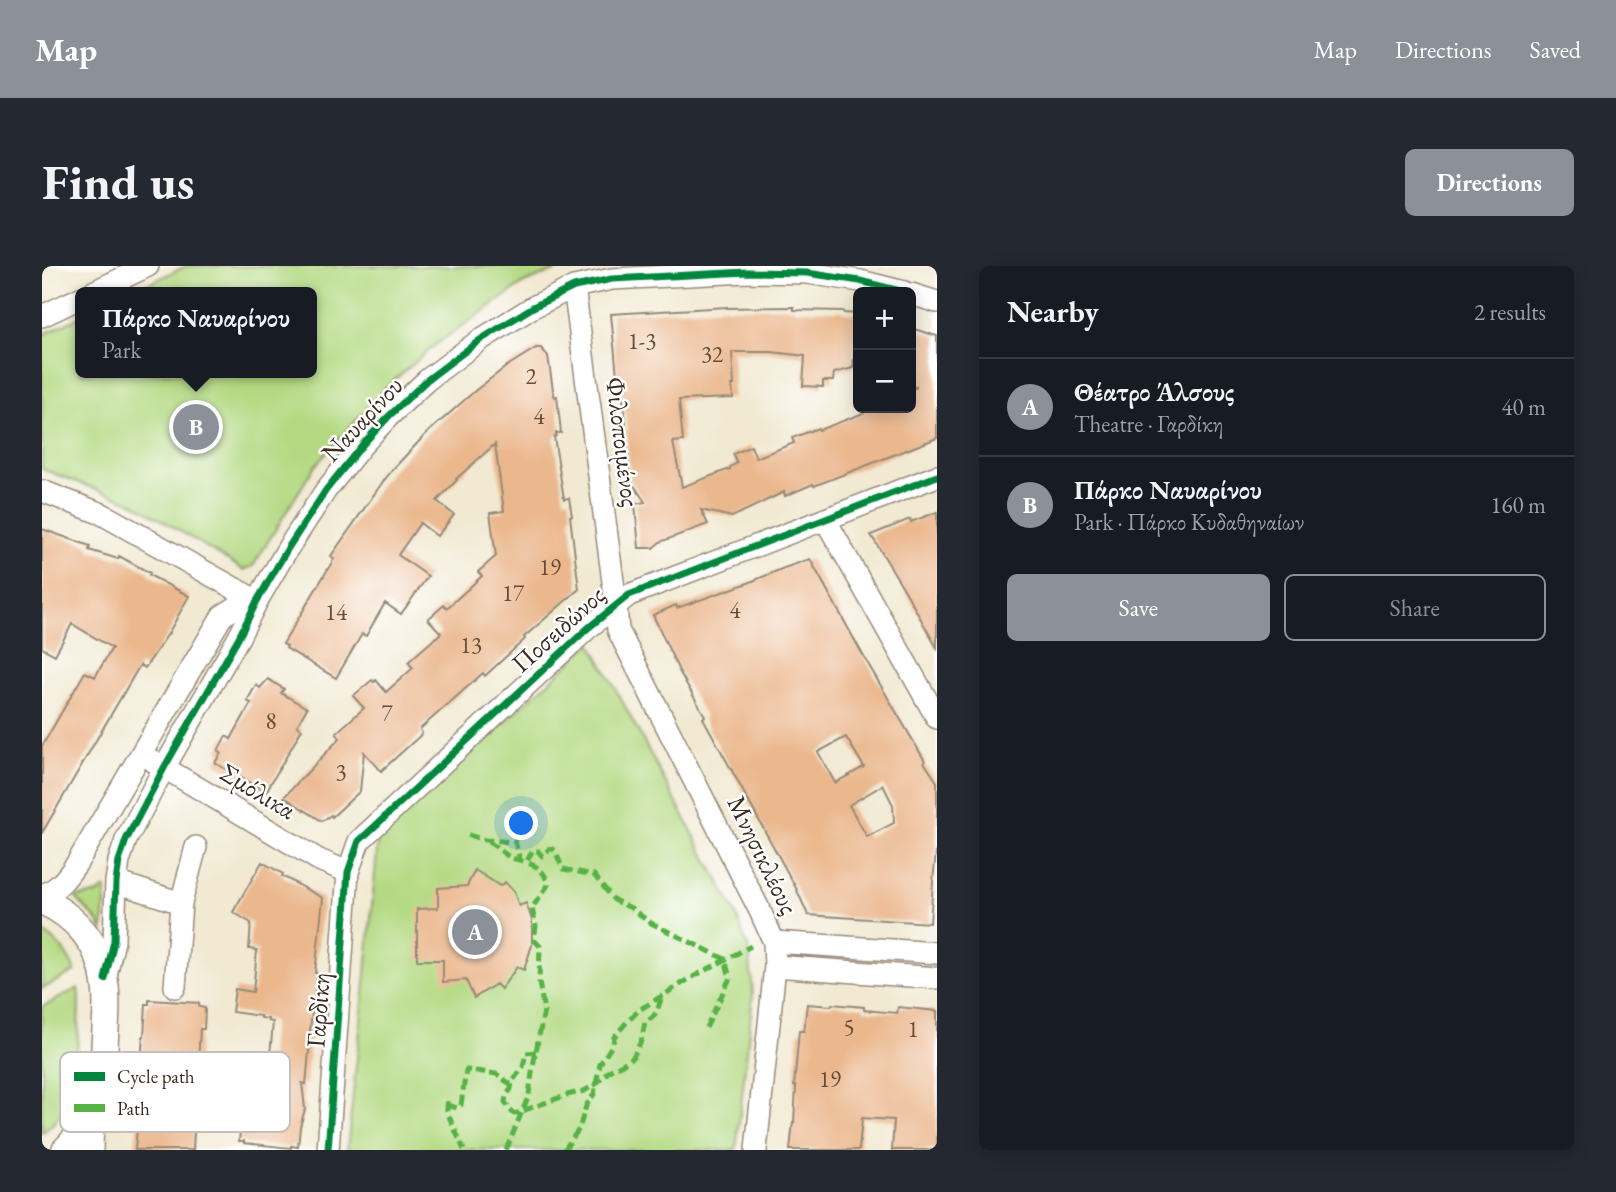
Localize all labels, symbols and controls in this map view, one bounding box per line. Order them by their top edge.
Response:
text: Map [35,28,97,71]
text: Map [1314,34,1357,65]
text: Directions [1395,34,1492,65]
text: Saved [1530,34,1581,65]
button: Directions [1405,149,1574,216]
text: Find us [42,150,194,214]
popup [75,287,317,378]
map controls [853,287,916,413]
button: + [853,287,916,350]
text: Nearby [1007,292,1099,331]
text: 2 results [1474,297,1546,327]
text: Πάρκο Ναυαρίνου [102,301,290,335]
house number: 1-3 [628,326,656,356]
text: Park [102,335,141,365]
house number: 32 [701,339,723,369]
button: − [853,350,916,413]
house number: 2 [525,361,537,391]
street label: Ναυαρίνου [314,369,410,469]
street label: Φιλοποιμένος [598,375,648,509]
text: Θέατρο Άλσους [1074,375,1234,409]
text: A [1022,392,1038,422]
text: 40 m [1501,392,1546,422]
pin: B [173,401,219,453]
house number: 4 [533,401,545,431]
text: Theatre · Γαρδίκη [1074,409,1223,439]
text: Πάρκο Ναυαρίνου [1074,473,1262,507]
text: B [1023,490,1037,520]
text: 160 m [1490,490,1546,520]
text: Park · Πάρκο Κυδαθηναίων [1074,507,1304,537]
house number: 19 [539,552,561,582]
button: Save [1007,574,1270,641]
button: Share [1284,574,1546,641]
house number: 17 [502,578,525,608]
street label: Ποσειδώνος [504,578,612,680]
house number: 4 [729,595,741,625]
house number: 14 [325,597,348,627]
house number: 13 [460,630,482,660]
house number: 7 [381,698,393,728]
house number: 8 [265,706,277,736]
street label: Σμόλικα [214,755,302,827]
house number: 3 [335,757,347,787]
street label: Μνησικλέους [720,790,806,920]
your location [504,806,538,840]
pin: A [452,906,498,958]
street label: Γαρδίκη [298,971,338,1049]
house number: 5 [843,1012,855,1042]
house number: 1 [907,1014,919,1044]
legend [60,1052,290,1132]
text: Cycle path [117,1064,195,1089]
house number: 19 [819,1064,841,1094]
text: Path [117,1096,150,1121]

